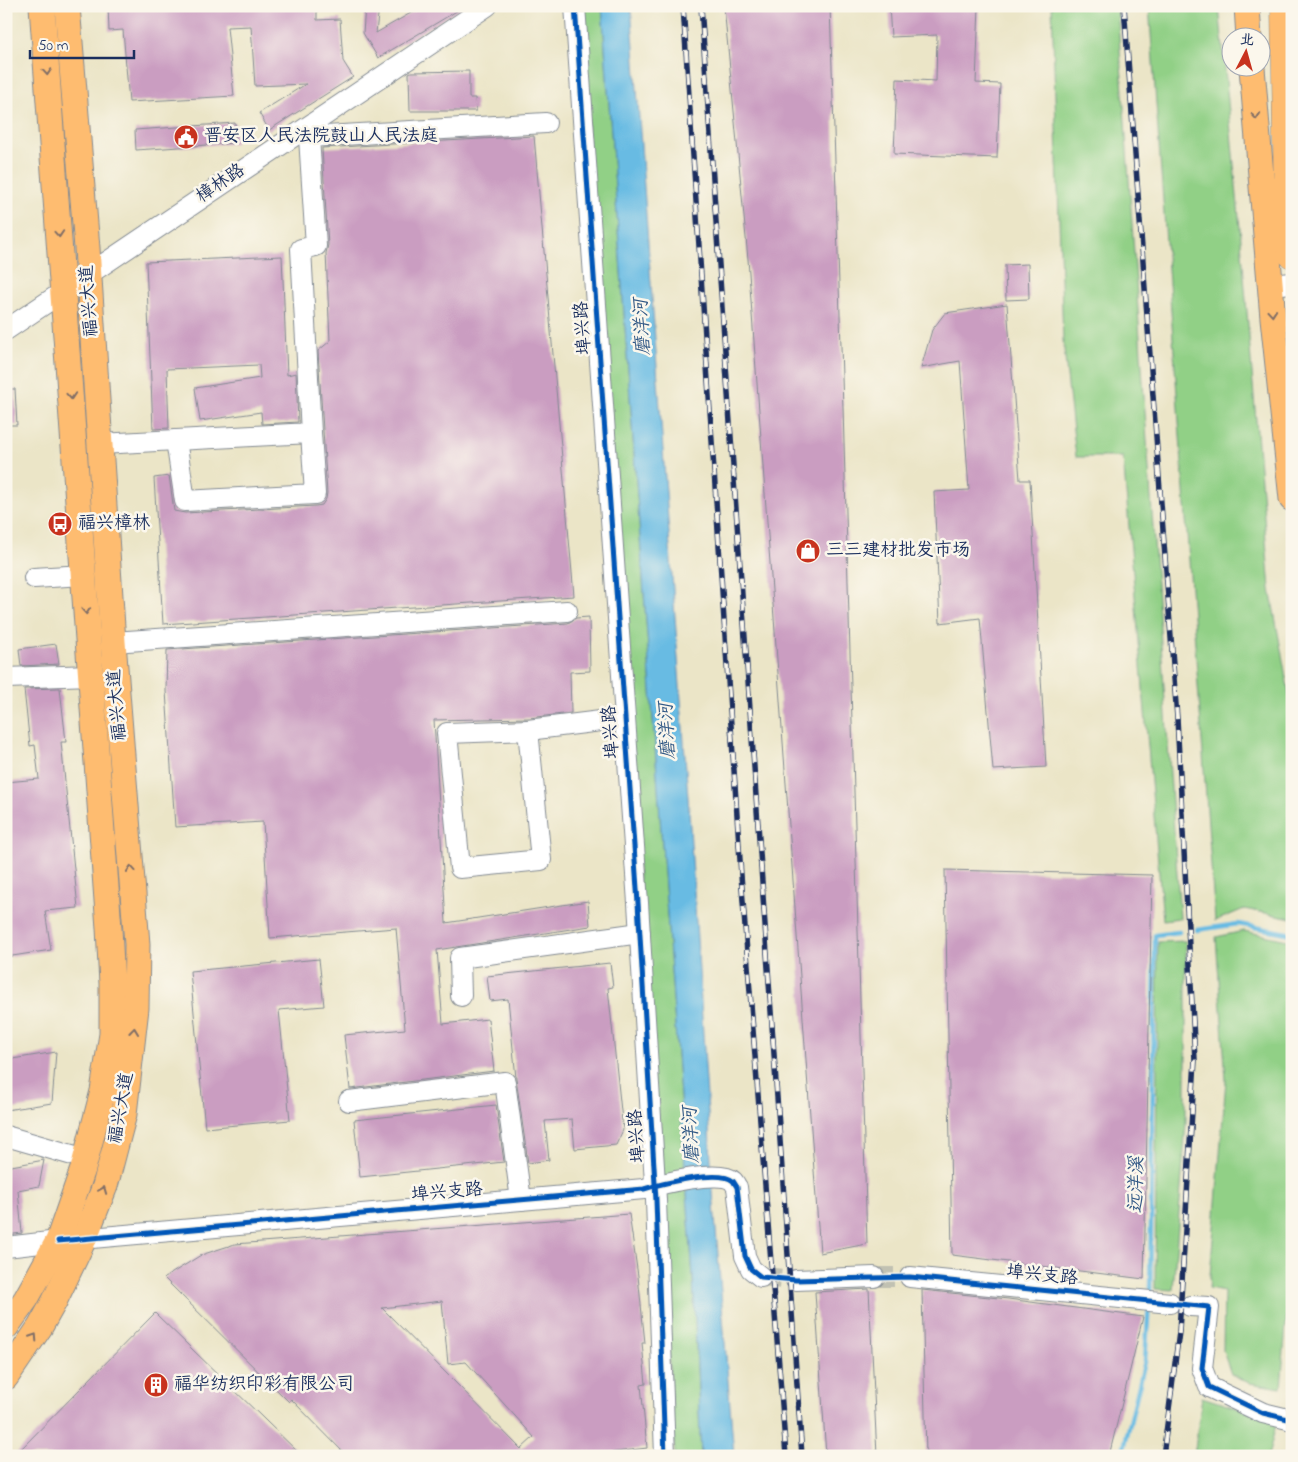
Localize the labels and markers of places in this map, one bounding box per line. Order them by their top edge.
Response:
public building icon: 晋安区人民法院鼓山人民法庭 [173,124,199,150]
place label: 晋安区人民法院鼓山人民法庭 [204,124,438,150]
bus stop icon: 福兴樟林 [47,511,73,537]
place label: 福兴樟林 [78,511,150,537]
shop icon: 三三建材批发市场 [795,538,821,564]
place label: 三三建材批发市场 [826,538,970,564]
building icon: 福华纺织印彩有限公司 [143,1372,169,1398]
place label: 福华纺织印彩有限公司 [174,1372,354,1398]

